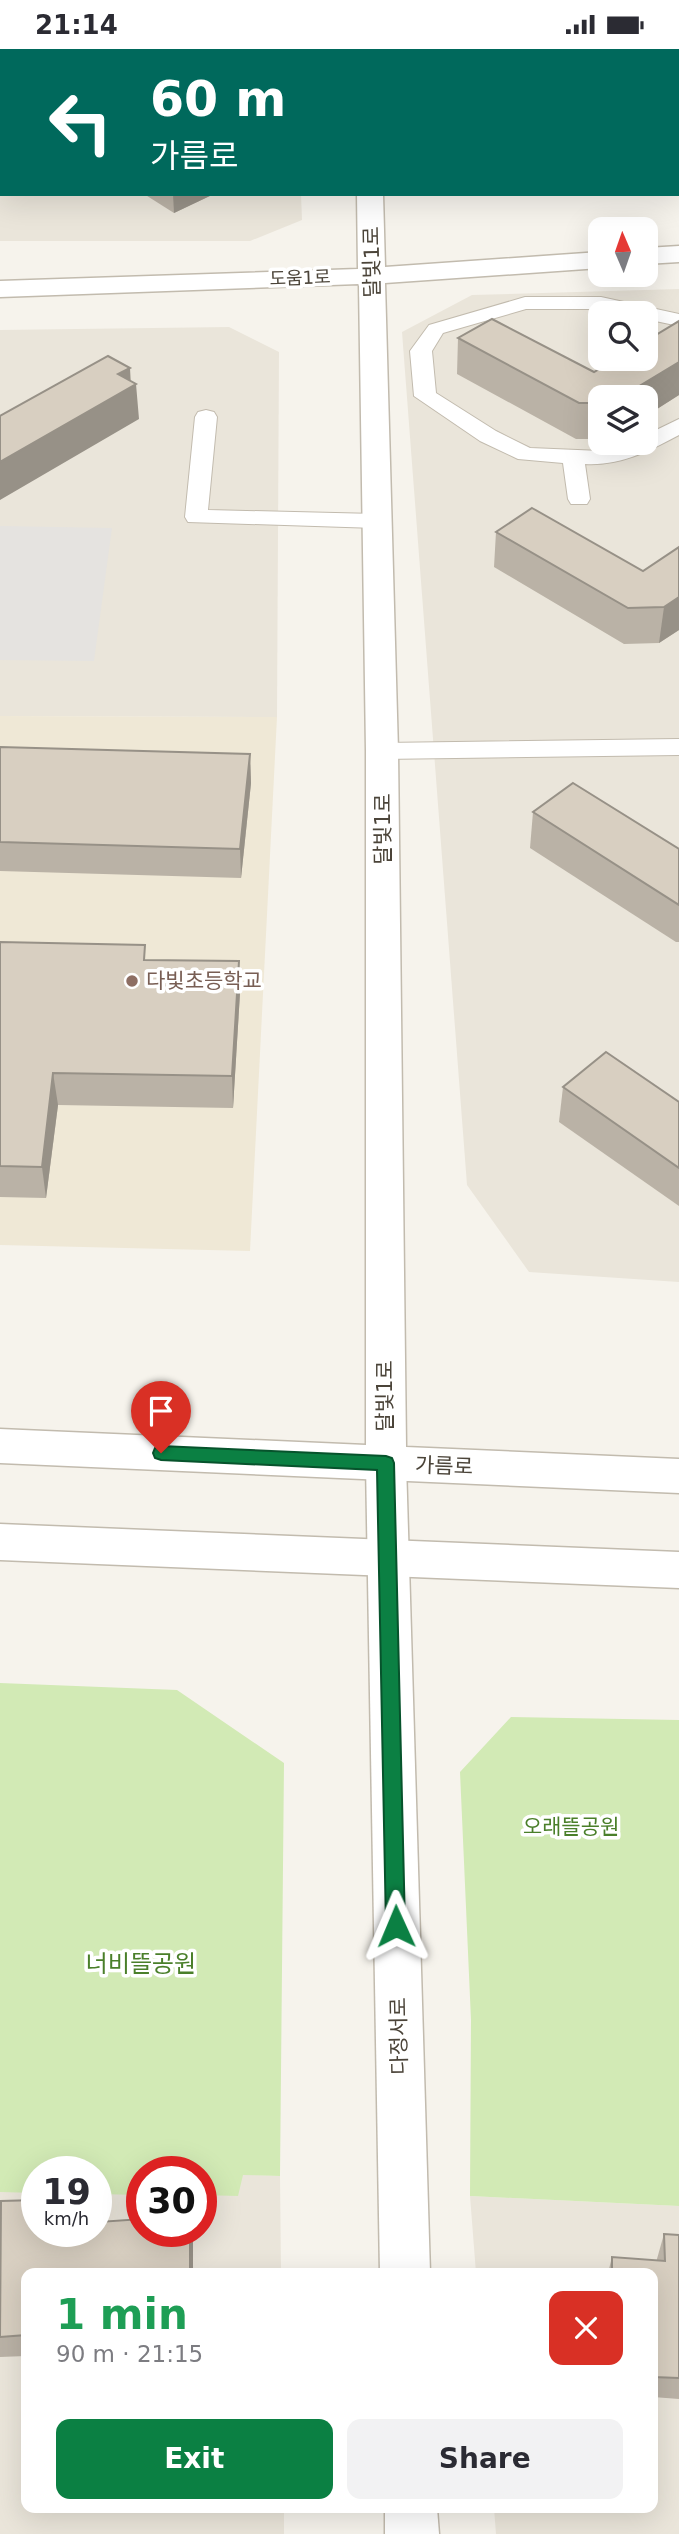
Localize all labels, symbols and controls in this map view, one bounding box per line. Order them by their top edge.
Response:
text: 21:14 [35,10,118,40]
text: 60 m [150,71,286,128]
icon: left [35,77,126,168]
text: 가름로 [150,137,238,175]
north arrow [588,217,658,287]
map controls [588,217,658,455]
street label: 달빛1로 [359,226,385,298]
street label: 도움1로 [269,266,331,289]
button: search [588,301,658,371]
button: layers [588,385,658,455]
street label: 달빛1로 [371,793,395,865]
place label: 다빛초등학교 [146,969,262,993]
marker: 다빛초등학교 [124,973,140,989]
street label: 달빛1로 [373,1360,397,1432]
pin [131,1381,191,1453]
icon: arrive [142,1392,180,1430]
street label: 가름로 [415,1453,473,1479]
park label: 오래뜰공원 [523,1815,619,1839]
position arrow [359,1889,433,1963]
park label: 너비뜰공원 [86,1950,196,1978]
street label: 다정서로 [386,1997,412,2075]
speed limit sign: 30 [126,2156,217,2247]
text: 19 [42,2172,91,2212]
text: km/h [44,2208,89,2229]
text: 1 min [56,2290,188,2339]
button: close [549,2291,623,2365]
text: 90 m · 21:15 [56,2341,203,2367]
button: Exit [56,2419,333,2499]
button: Share [347,2419,623,2499]

